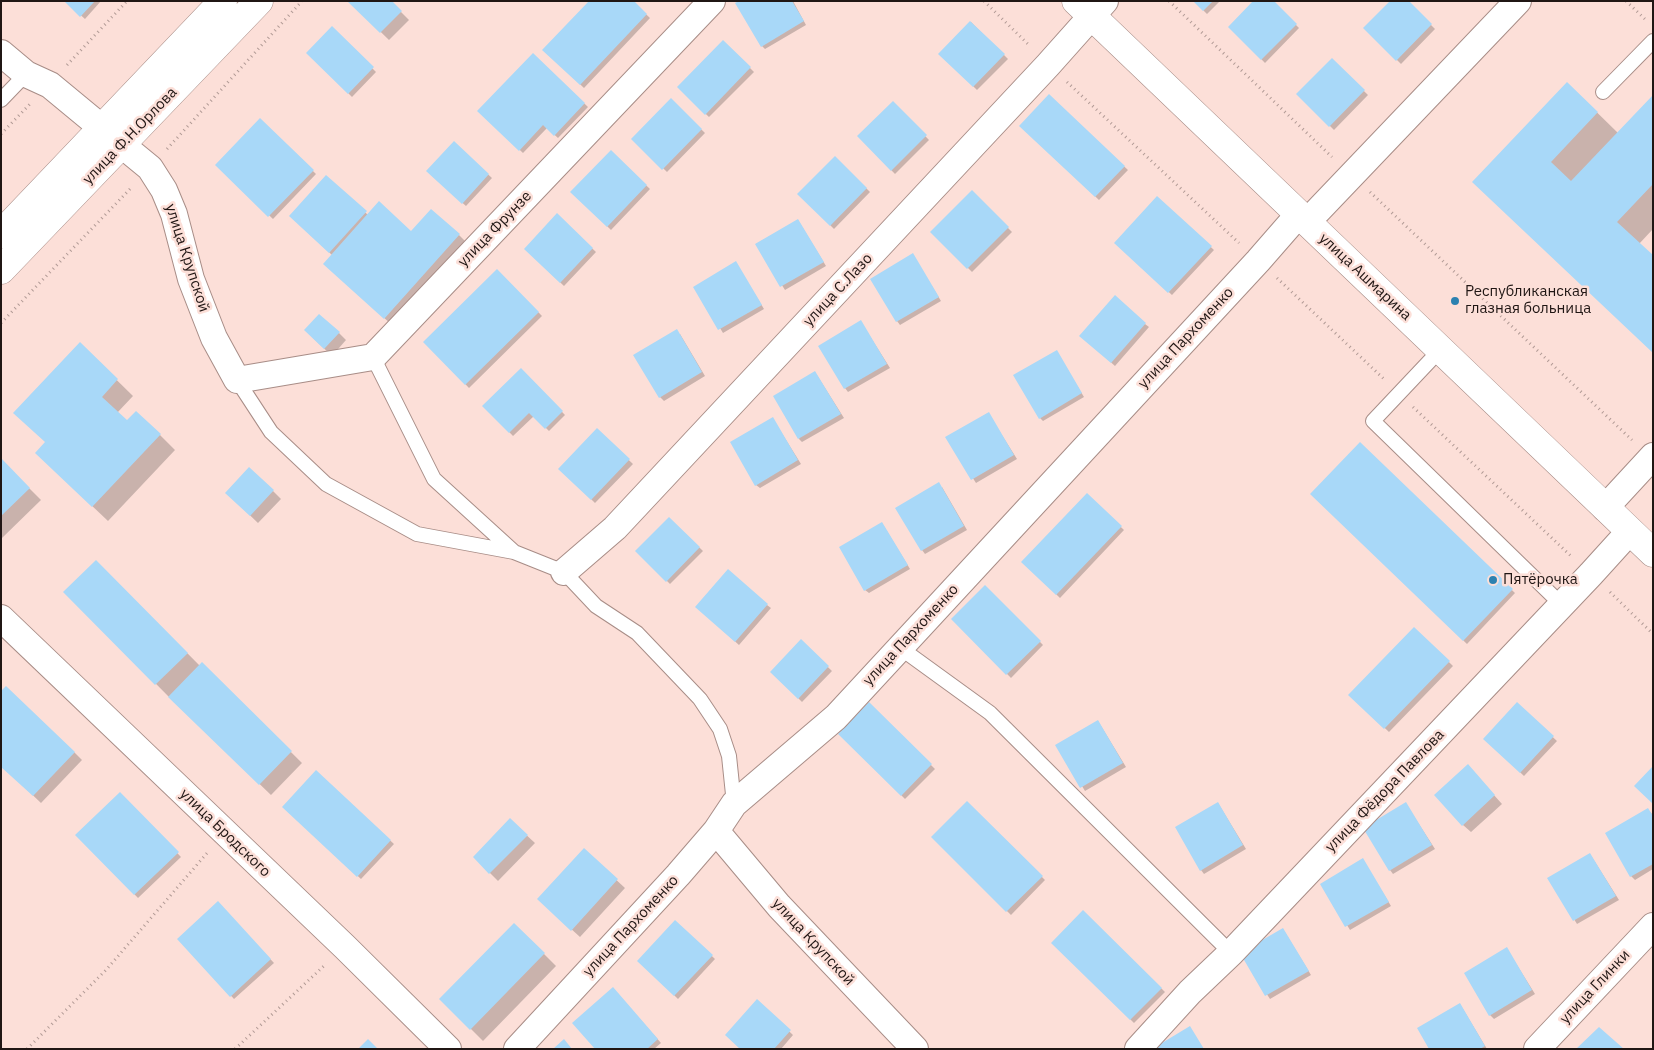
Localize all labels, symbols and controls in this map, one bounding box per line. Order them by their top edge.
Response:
street label: улица Ф.Н.Орлова [79,84,181,188]
street label: улица Фрунзе [454,187,536,271]
street label: улица Крупской [161,202,213,314]
street label: улица Ашмарина [1315,230,1415,324]
street label: улица С.Лазо [800,250,876,330]
place label: Республиканская глазная больница [1465,283,1591,318]
street label: улица Пархоменко [1134,284,1238,392]
marker: Республиканская глазная больница [1449,295,1461,307]
place label: Пятёрочка [1503,571,1578,589]
marker: Пятёрочка [1487,574,1499,586]
street label: улица Пархоменко [859,581,963,689]
street label: улица Фёдора Павлова [1322,726,1448,856]
street label: улица Бродского [176,785,274,881]
street label: улица Пархоменко [579,872,683,980]
street label: улица Крупской [768,895,858,989]
street label: улица Глинки [1556,946,1634,1028]

